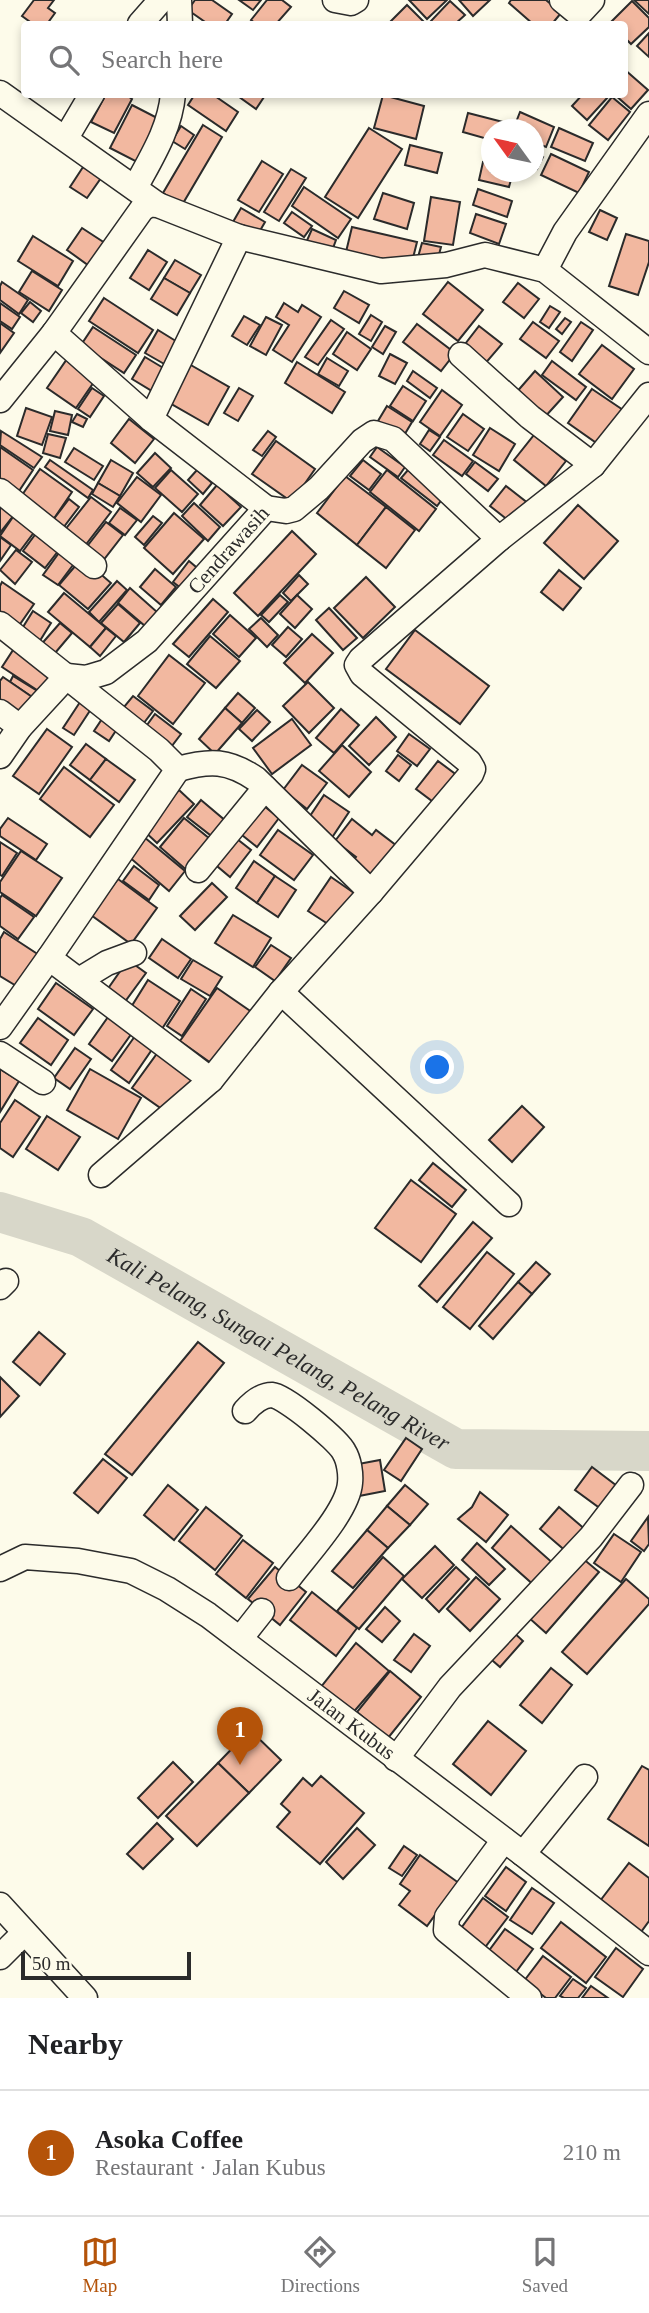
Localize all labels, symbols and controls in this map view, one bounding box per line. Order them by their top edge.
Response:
search box [21,21,628,98]
icon: search [45,41,83,79]
text: Search here [101,45,223,74]
north arrow [481,119,544,182]
street label: Cendrawasih [183,501,274,599]
your location [420,1050,454,1084]
water label: Kali Pelang, Sungai Pelang, Pelang River [102,1242,455,1456]
street label: Jalan Kubus [303,1683,400,1765]
pin: 1 [217,1707,263,1765]
scale bar [21,1949,191,1981]
text: 50 m [32,1953,71,1974]
text: Nearby [28,2027,123,2060]
text: Asoka Coffee [95,2125,243,2154]
text: 1 [45,2140,57,2165]
text: 210 m [563,2140,621,2165]
text: Restaurant · Jalan Kubus [95,2155,326,2180]
tab: Map [81,2233,119,2297]
tab: Directions [281,2233,360,2297]
tab: Saved [522,2233,568,2297]

